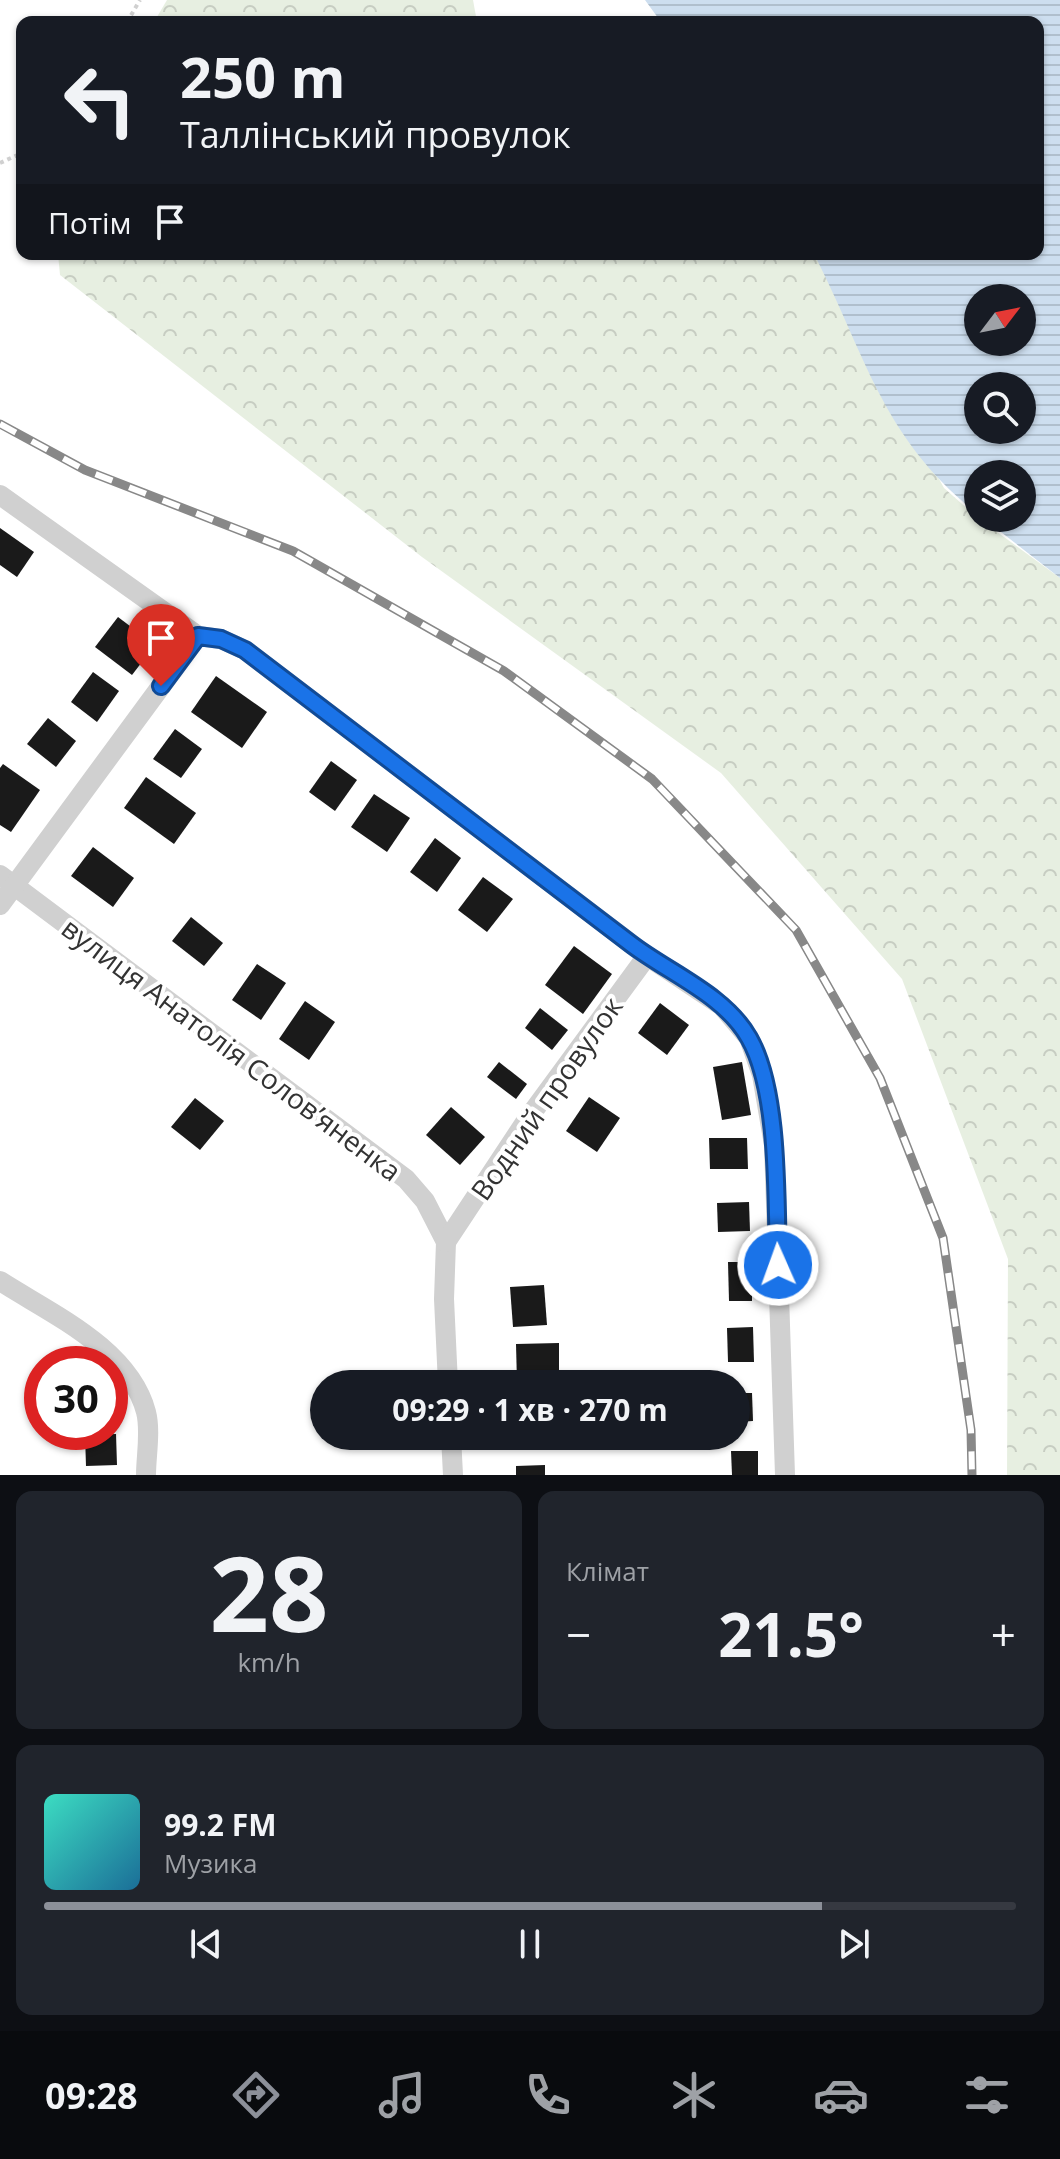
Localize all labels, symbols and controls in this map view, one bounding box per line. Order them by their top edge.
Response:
text: 250 m [180,38,346,114]
icon: left [48,48,152,152]
text: Таллінський провулок [180,110,571,159]
icon: arrive [148,200,192,244]
text: Потім [48,202,132,243]
north arrow [964,284,1036,356]
map controls [964,284,1036,532]
button: search [964,372,1036,444]
button: layers [964,460,1036,532]
pin [127,604,195,686]
icon: arrive [139,616,183,660]
street label: вулиця Анатолія Солов’яненка [54,909,410,1189]
street label: Водний провулок [461,988,631,1207]
position arrow [736,1223,820,1307]
speed limit sign: 30 [24,1346,128,1450]
text: 09:29 · 1 хв · 270 m [392,1389,668,1430]
text: 28 [210,1521,328,1662]
text: Клімат [566,1553,649,1589]
text: 21.5° [718,1593,864,1675]
text: − [566,1604,591,1664]
text: + [991,1604,1016,1664]
text: km/h [237,1644,301,1680]
text: 99.2 FM [164,1804,277,1845]
text: Музика [164,1845,257,1881]
icon: previous [184,1922,228,1966]
icon: pause [508,1922,552,1966]
icon: next [832,1922,876,1966]
icon: directions [228,2067,284,2123]
icon: music [374,2067,430,2123]
icon: phone [520,2067,576,2123]
icon: climate [666,2067,722,2123]
icon: car [813,2067,869,2123]
icon: filters [959,2067,1015,2123]
text: 09:28 [45,2071,138,2120]

